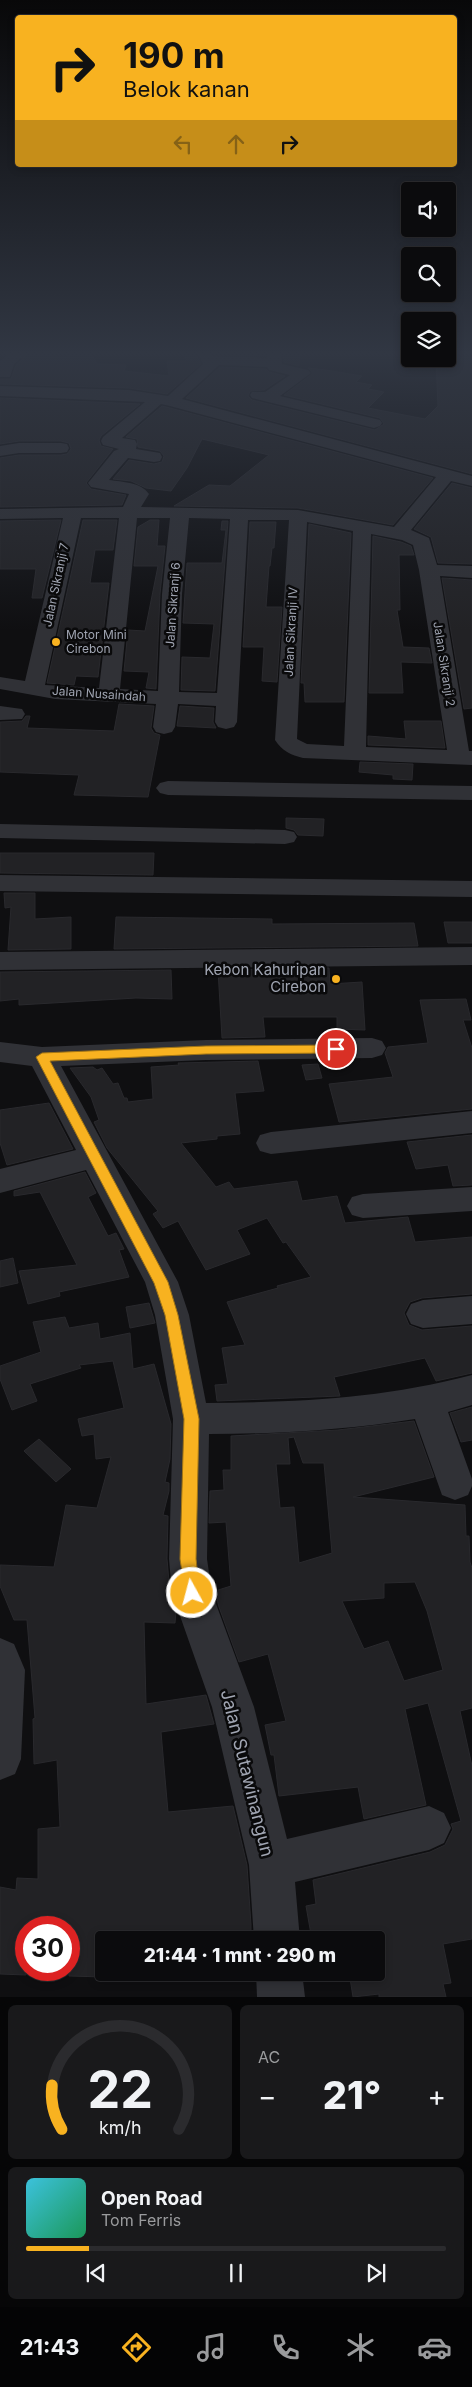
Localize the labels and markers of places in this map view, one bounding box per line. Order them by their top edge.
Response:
place label: Motor Mini Cirebon [66,627,127,656]
marker: Motor Mini Cirebon [50,636,62,648]
place label: Kebon Kahuripan Cirebon [204,960,326,996]
marker: Kebon Kahuripan Cirebon [330,973,342,985]
pin [315,1028,357,1070]

